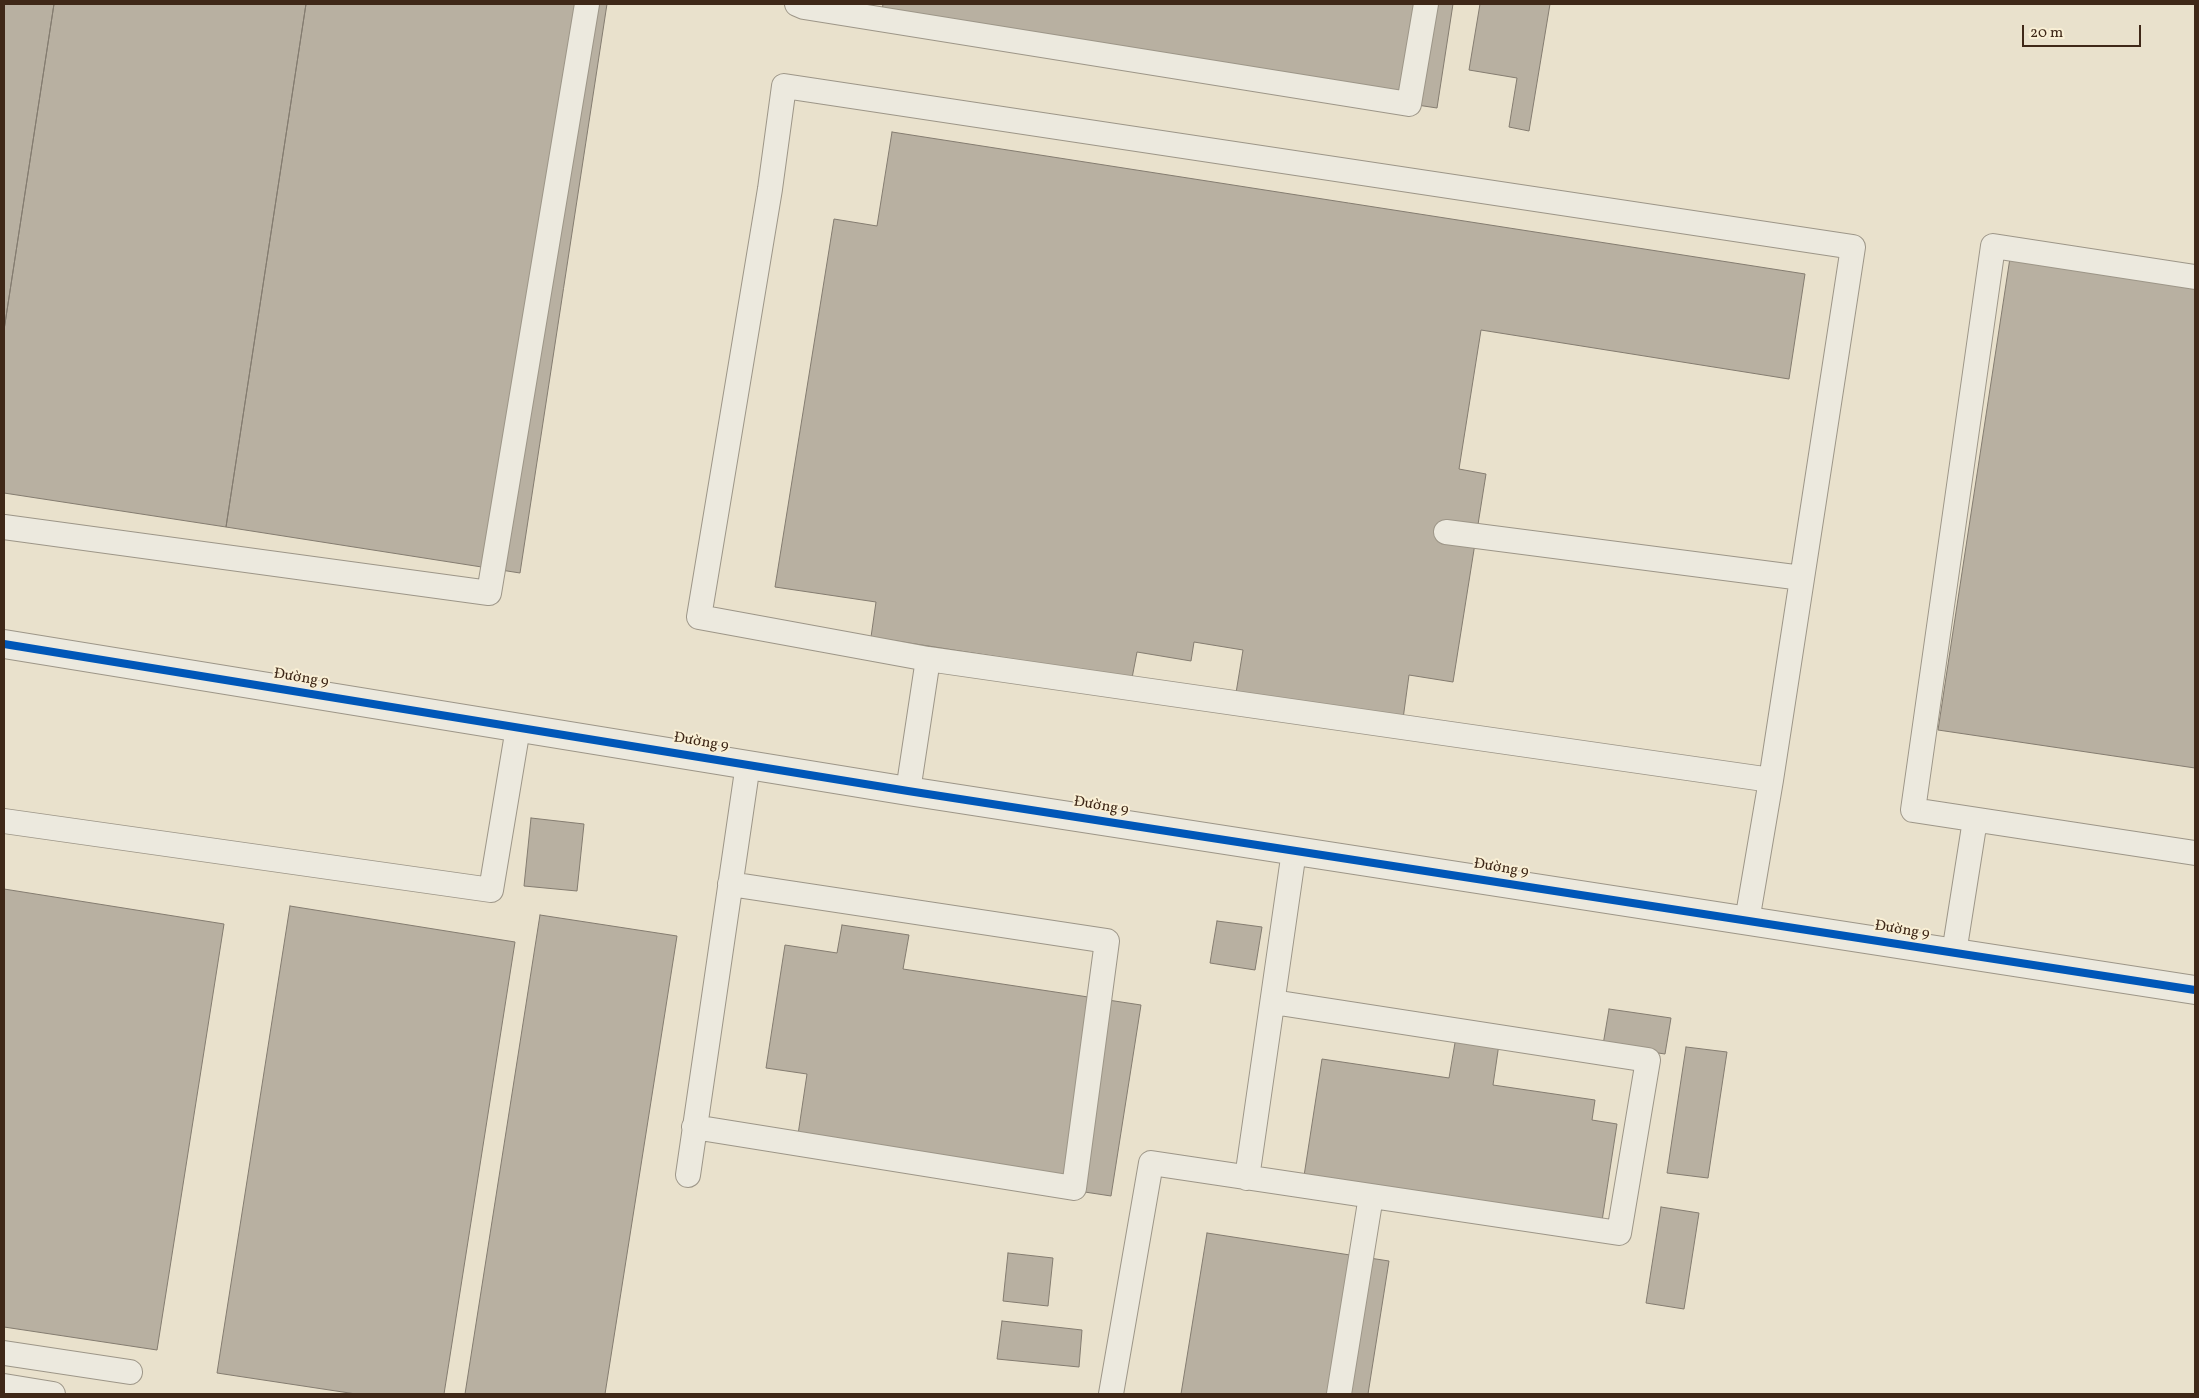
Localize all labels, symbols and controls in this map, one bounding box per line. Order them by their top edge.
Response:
scale bar [2024,15,2143,47]
text: 20 m [2030,23,2063,44]
street label: Đường 9 [272,666,330,692]
street label: Đường 9 [672,730,730,756]
street label: Đường 9 [1072,794,1130,820]
street label: Đường 9 [1472,856,1530,882]
street label: Đường 9 [1873,918,1931,944]

